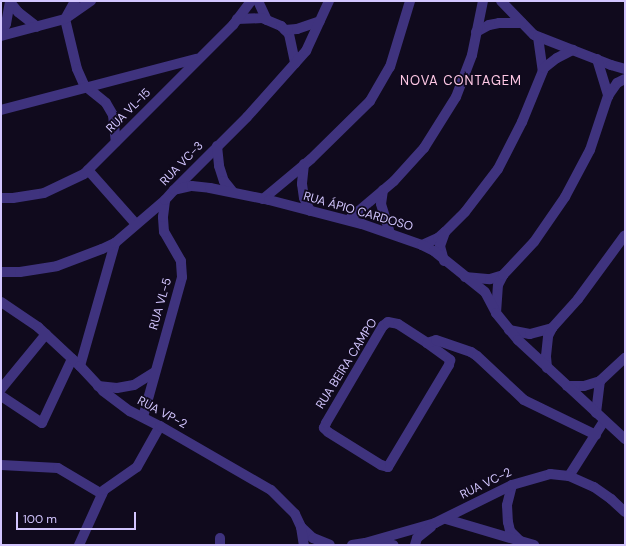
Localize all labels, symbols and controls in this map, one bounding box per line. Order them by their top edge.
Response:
district label: NOVA CONTAGEM [400,73,522,89]
street label: RUA VL-15 [104,86,154,136]
street label: RUA VC-3 [157,139,207,189]
street label: RUA ÁPIO CARDOSO [302,189,414,235]
street label: RUA VL-5 [147,276,175,332]
street label: RUA BEIRA CAMPO [313,316,381,412]
street label: RUA VP-2 [135,394,189,432]
street label: RUA VC-2 [458,465,514,503]
scale bar [18,504,138,530]
text: 100 m [23,511,57,527]

